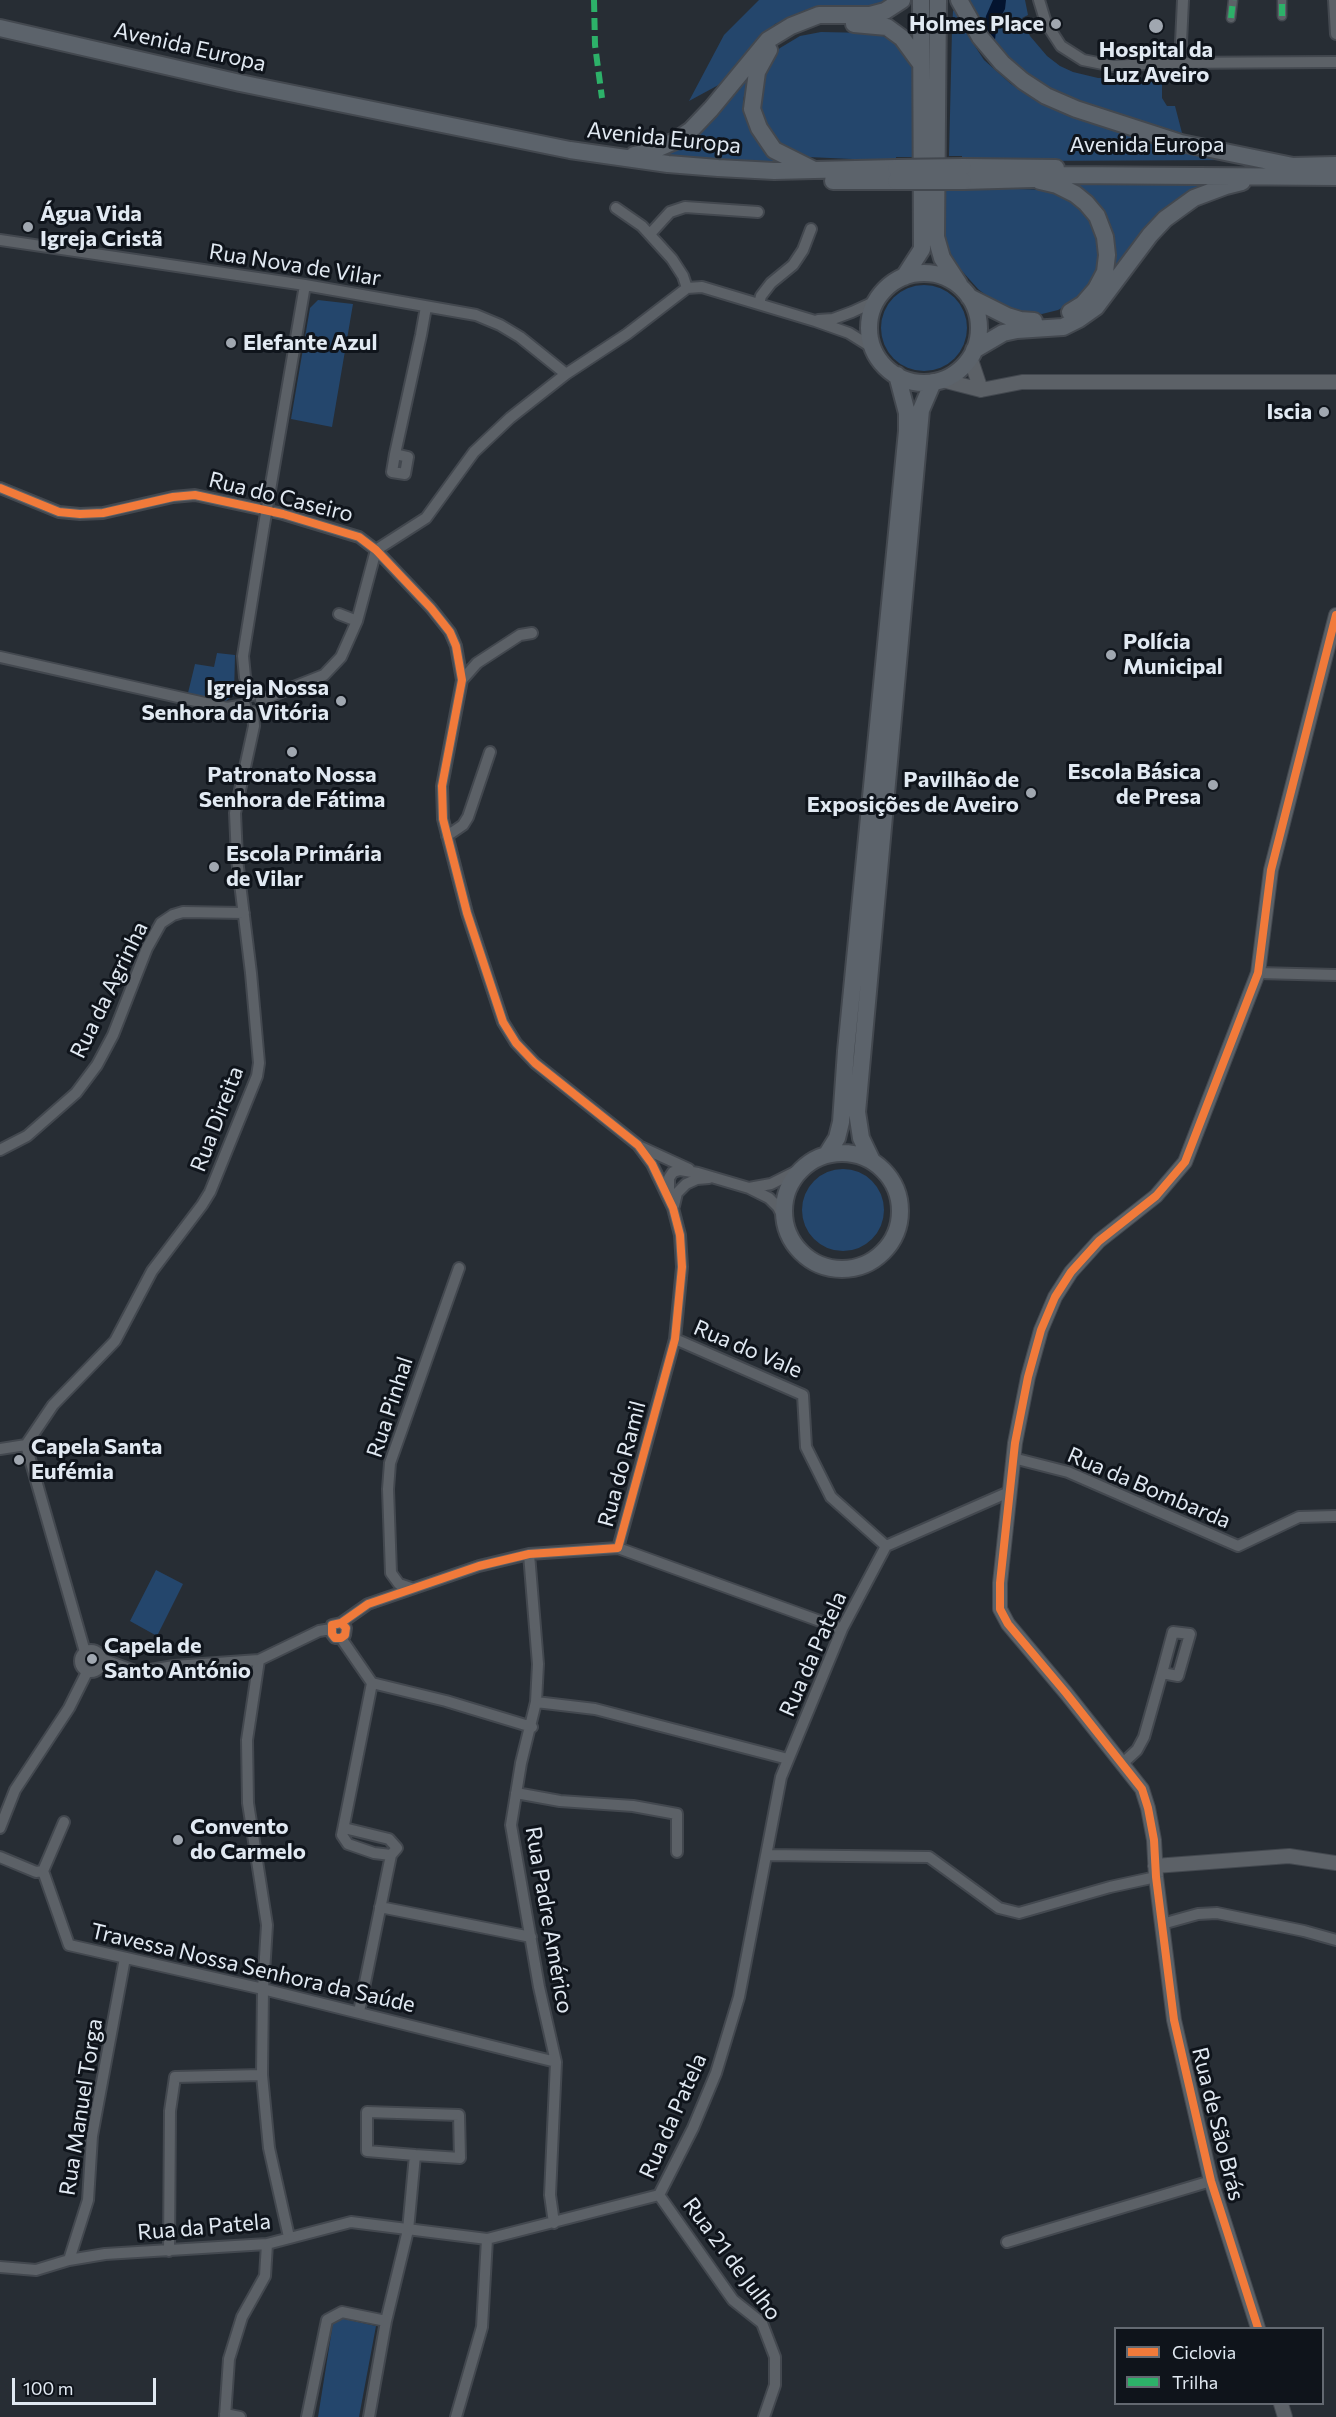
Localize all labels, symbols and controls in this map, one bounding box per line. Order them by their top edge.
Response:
place label: Holmes Place [909,11,1044,37]
street label: Avenida Europa [112,17,268,77]
marker: Holmes Place [1049,17,1063,31]
marker: Hospital da Luz Aveiro [1147,17,1165,35]
place label: Hospital da Luz Aveiro [1099,37,1213,88]
street label: Avenida Europa [586,117,742,159]
street label: Avenida Europa [1070,132,1224,158]
place label: Água Vida Igreja Cristã [40,201,162,252]
marker: Água Vida Igreja Cristã [21,220,35,234]
street label: Rua Nova de Vilar [207,238,383,292]
place label: Elefante Azul [243,330,377,356]
marker: Elefante Azul [224,336,238,350]
place label: Iscia [1266,399,1312,425]
marker: Iscia [1317,405,1331,419]
street label: Rua do Caseiro [206,466,356,528]
place label: Polícia Municipal [1123,629,1223,680]
marker: Polícia Municipal [1104,648,1118,662]
place label: Igreja Nossa Senhora da Vitória [141,675,329,726]
marker: Igreja Nossa Senhora da Vitória [334,694,348,708]
marker: Patronato Nossa Senhora de Fátima [285,745,299,759]
place label: Escola Básica de Presa [1067,759,1201,810]
place label: Patronato Nossa Senhora de Fátima [199,762,385,813]
place label: Pavilhão de Exposições de Aveiro [807,767,1019,818]
marker: Escola Básica de Presa [1206,778,1220,792]
marker: Pavilhão de Exposições de Aveiro [1024,786,1038,800]
place label: Escola Primária de Vilar [226,841,382,892]
marker: Escola Primária de Vilar [207,860,221,874]
street label: Rua da Agrinha [65,917,153,1063]
street label: Rua Direita [185,1063,249,1175]
street label: Rua do Vale [690,1314,806,1384]
street label: Rua Pinhal [361,1353,419,1461]
street label: Rua do Ramil [593,1398,651,1530]
place label: Capela Santa Eufémia [31,1434,162,1486]
street label: Rua da Bombarda [1063,1442,1235,1534]
marker: Capela Santa Eufémia [12,1453,26,1467]
street label: Rua da Patela [774,1587,852,1721]
place label: Capela de Santo António [104,1633,251,1684]
marker: Capela de Santo António [85,1652,99,1666]
place label: Convento do Carmelo [190,1814,306,1866]
street label: Rua Padre Américo [520,1824,578,2016]
marker: Convento do Carmelo [171,1833,185,1847]
street label: Travessa Nossa Senhora da Saúde [88,1918,418,2018]
street label: Rua Manuel Torga [54,2017,108,2197]
street label: Rua de São Brás [1186,2045,1250,2203]
street label: Rua da Patela [634,2049,712,2183]
street label: Rua 21 de Julho [677,2192,787,2326]
street label: Rua da Patela [136,2208,272,2246]
legend [1114,2327,1324,2405]
text: Ciclovia [1172,2341,1236,2363]
scale bar [15,2366,159,2404]
text: Trilha [1172,2371,1218,2393]
text: 100 m [23,2377,73,2399]

